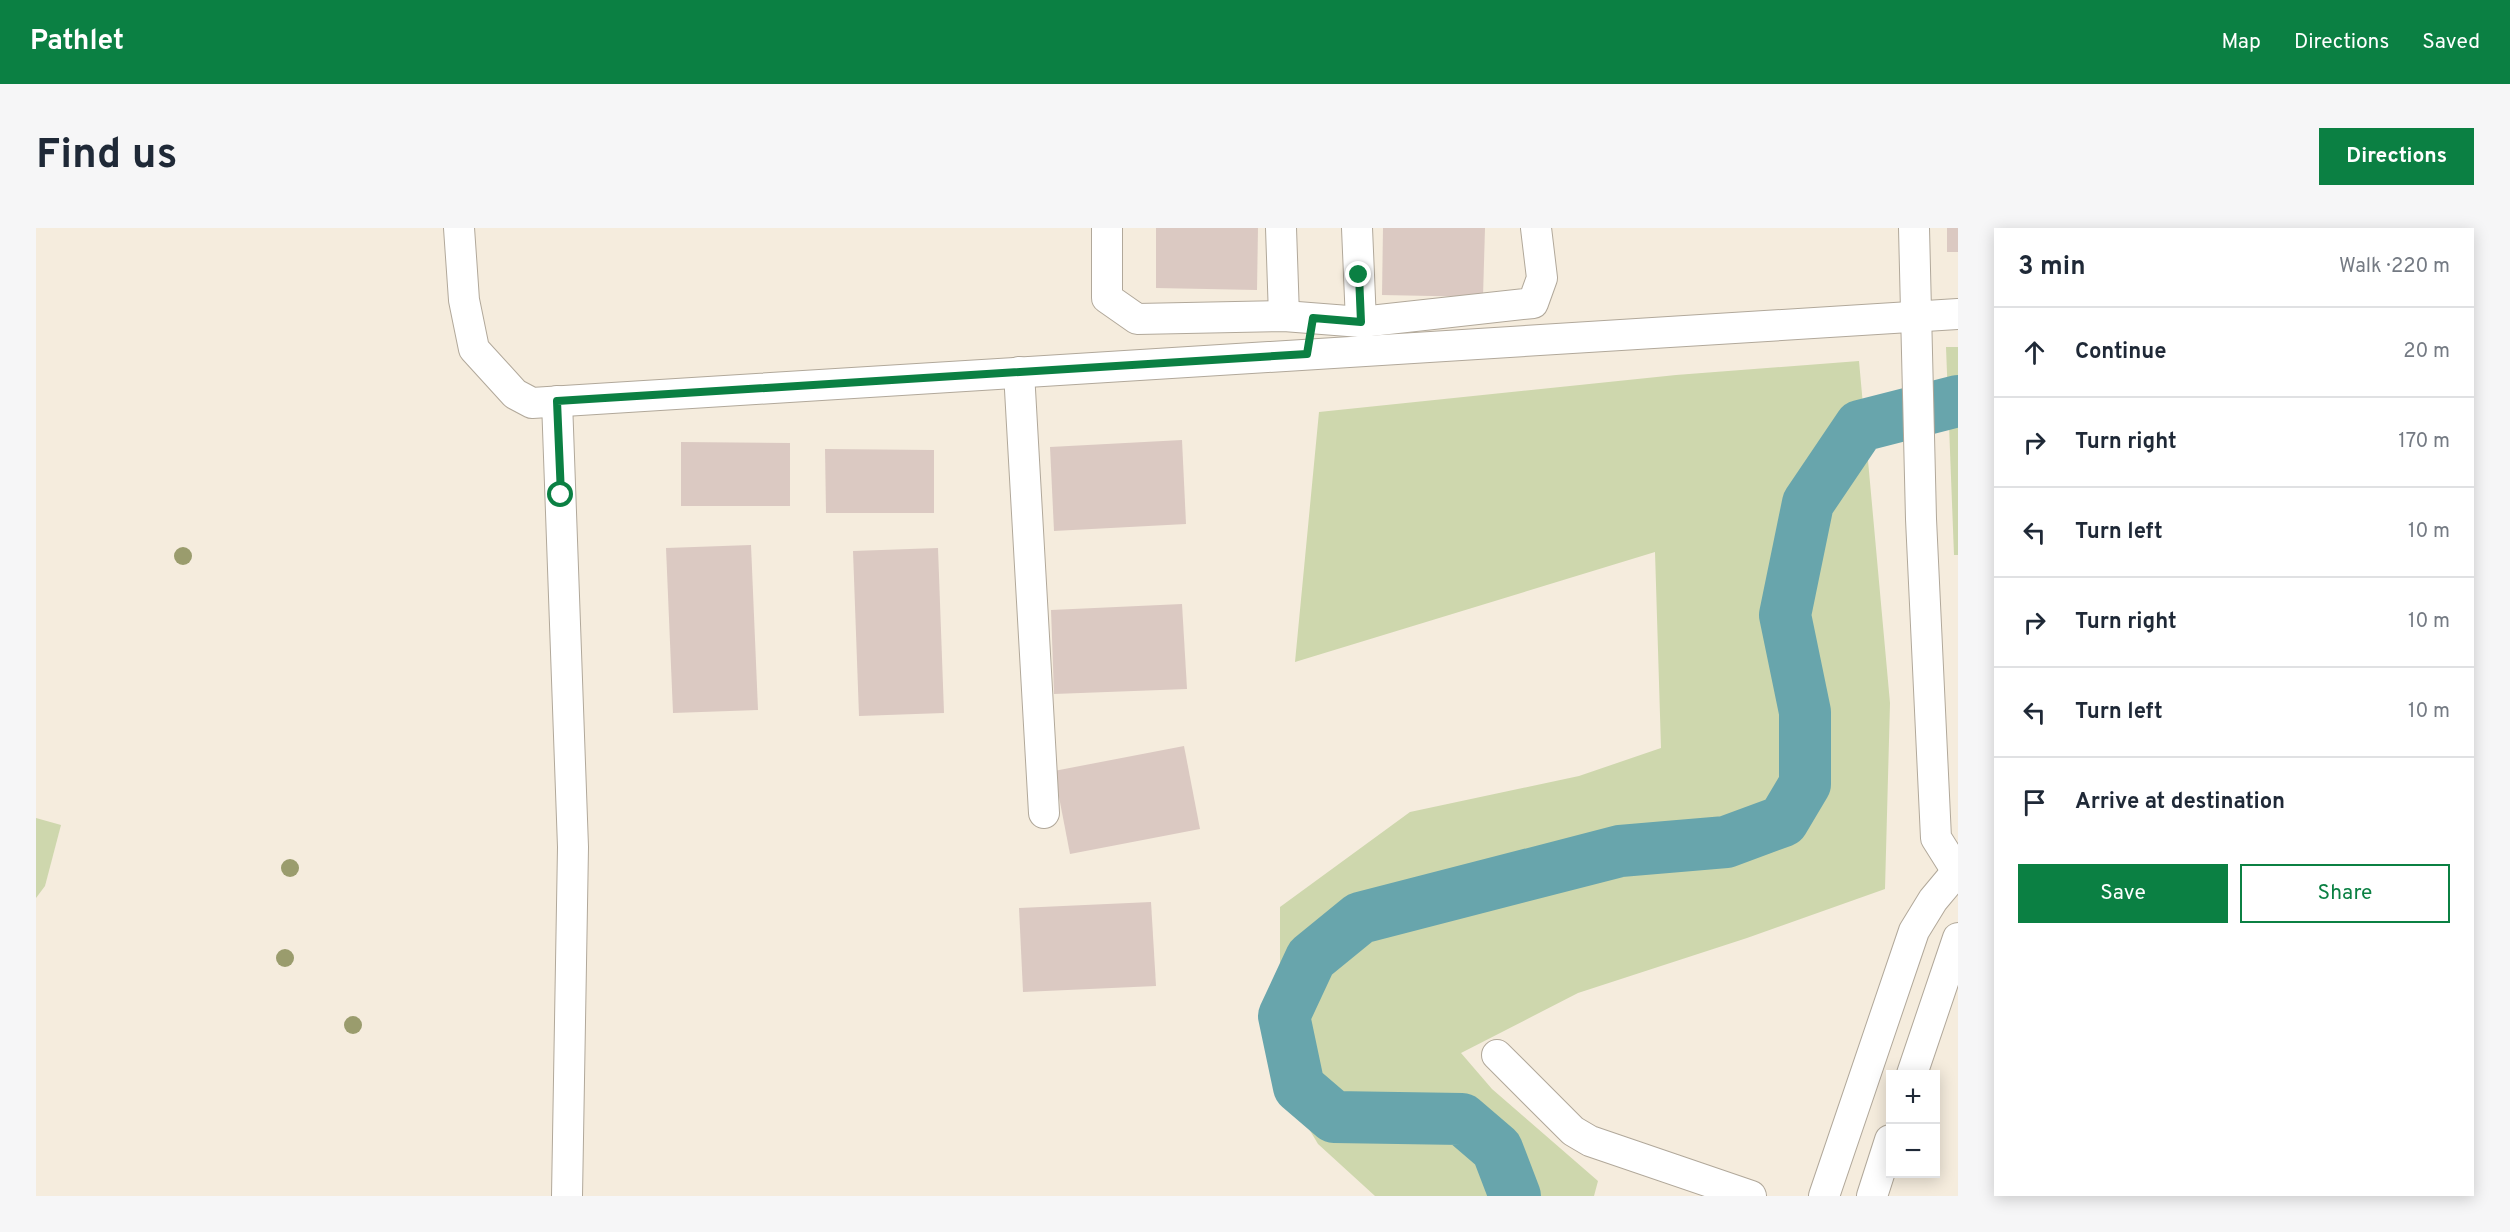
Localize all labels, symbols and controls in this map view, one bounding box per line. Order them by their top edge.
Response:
text: Pathlet [30,24,124,60]
text: Map [2221,29,2261,56]
text: Directions [2294,29,2389,56]
text: Saved [2422,29,2480,56]
button: Directions [2319,128,2474,185]
text: Find us [36,130,177,183]
text: 3 min [2018,251,2086,284]
text: Walk · 220 m [2339,254,2450,280]
route end [1345,261,1371,287]
icon: ahead [2018,336,2051,369]
text: Continue [2075,339,2166,366]
text: 20 m [2403,339,2450,365]
icon: right [2018,426,2051,459]
text: Turn right [2075,429,2177,456]
text: 170 m [2398,429,2450,455]
route start [547,481,573,507]
icon: left [2018,516,2051,549]
text: Turn left [2075,519,2163,546]
text: 10 m [2408,519,2450,545]
icon: right [2018,606,2051,639]
text: Turn right [2075,609,2177,636]
text: 10 m [2408,609,2450,635]
icon: left [2018,696,2051,729]
text: Turn left [2075,699,2163,726]
text: 10 m [2408,699,2450,725]
icon: arrive [2018,786,2051,819]
text: Arrive at destination [2075,789,2285,816]
button: Save [2018,864,2228,923]
button: Share [2240,864,2450,923]
map controls [1886,1070,1940,1178]
button: + [1886,1070,1940,1124]
button: − [1886,1124,1940,1178]

